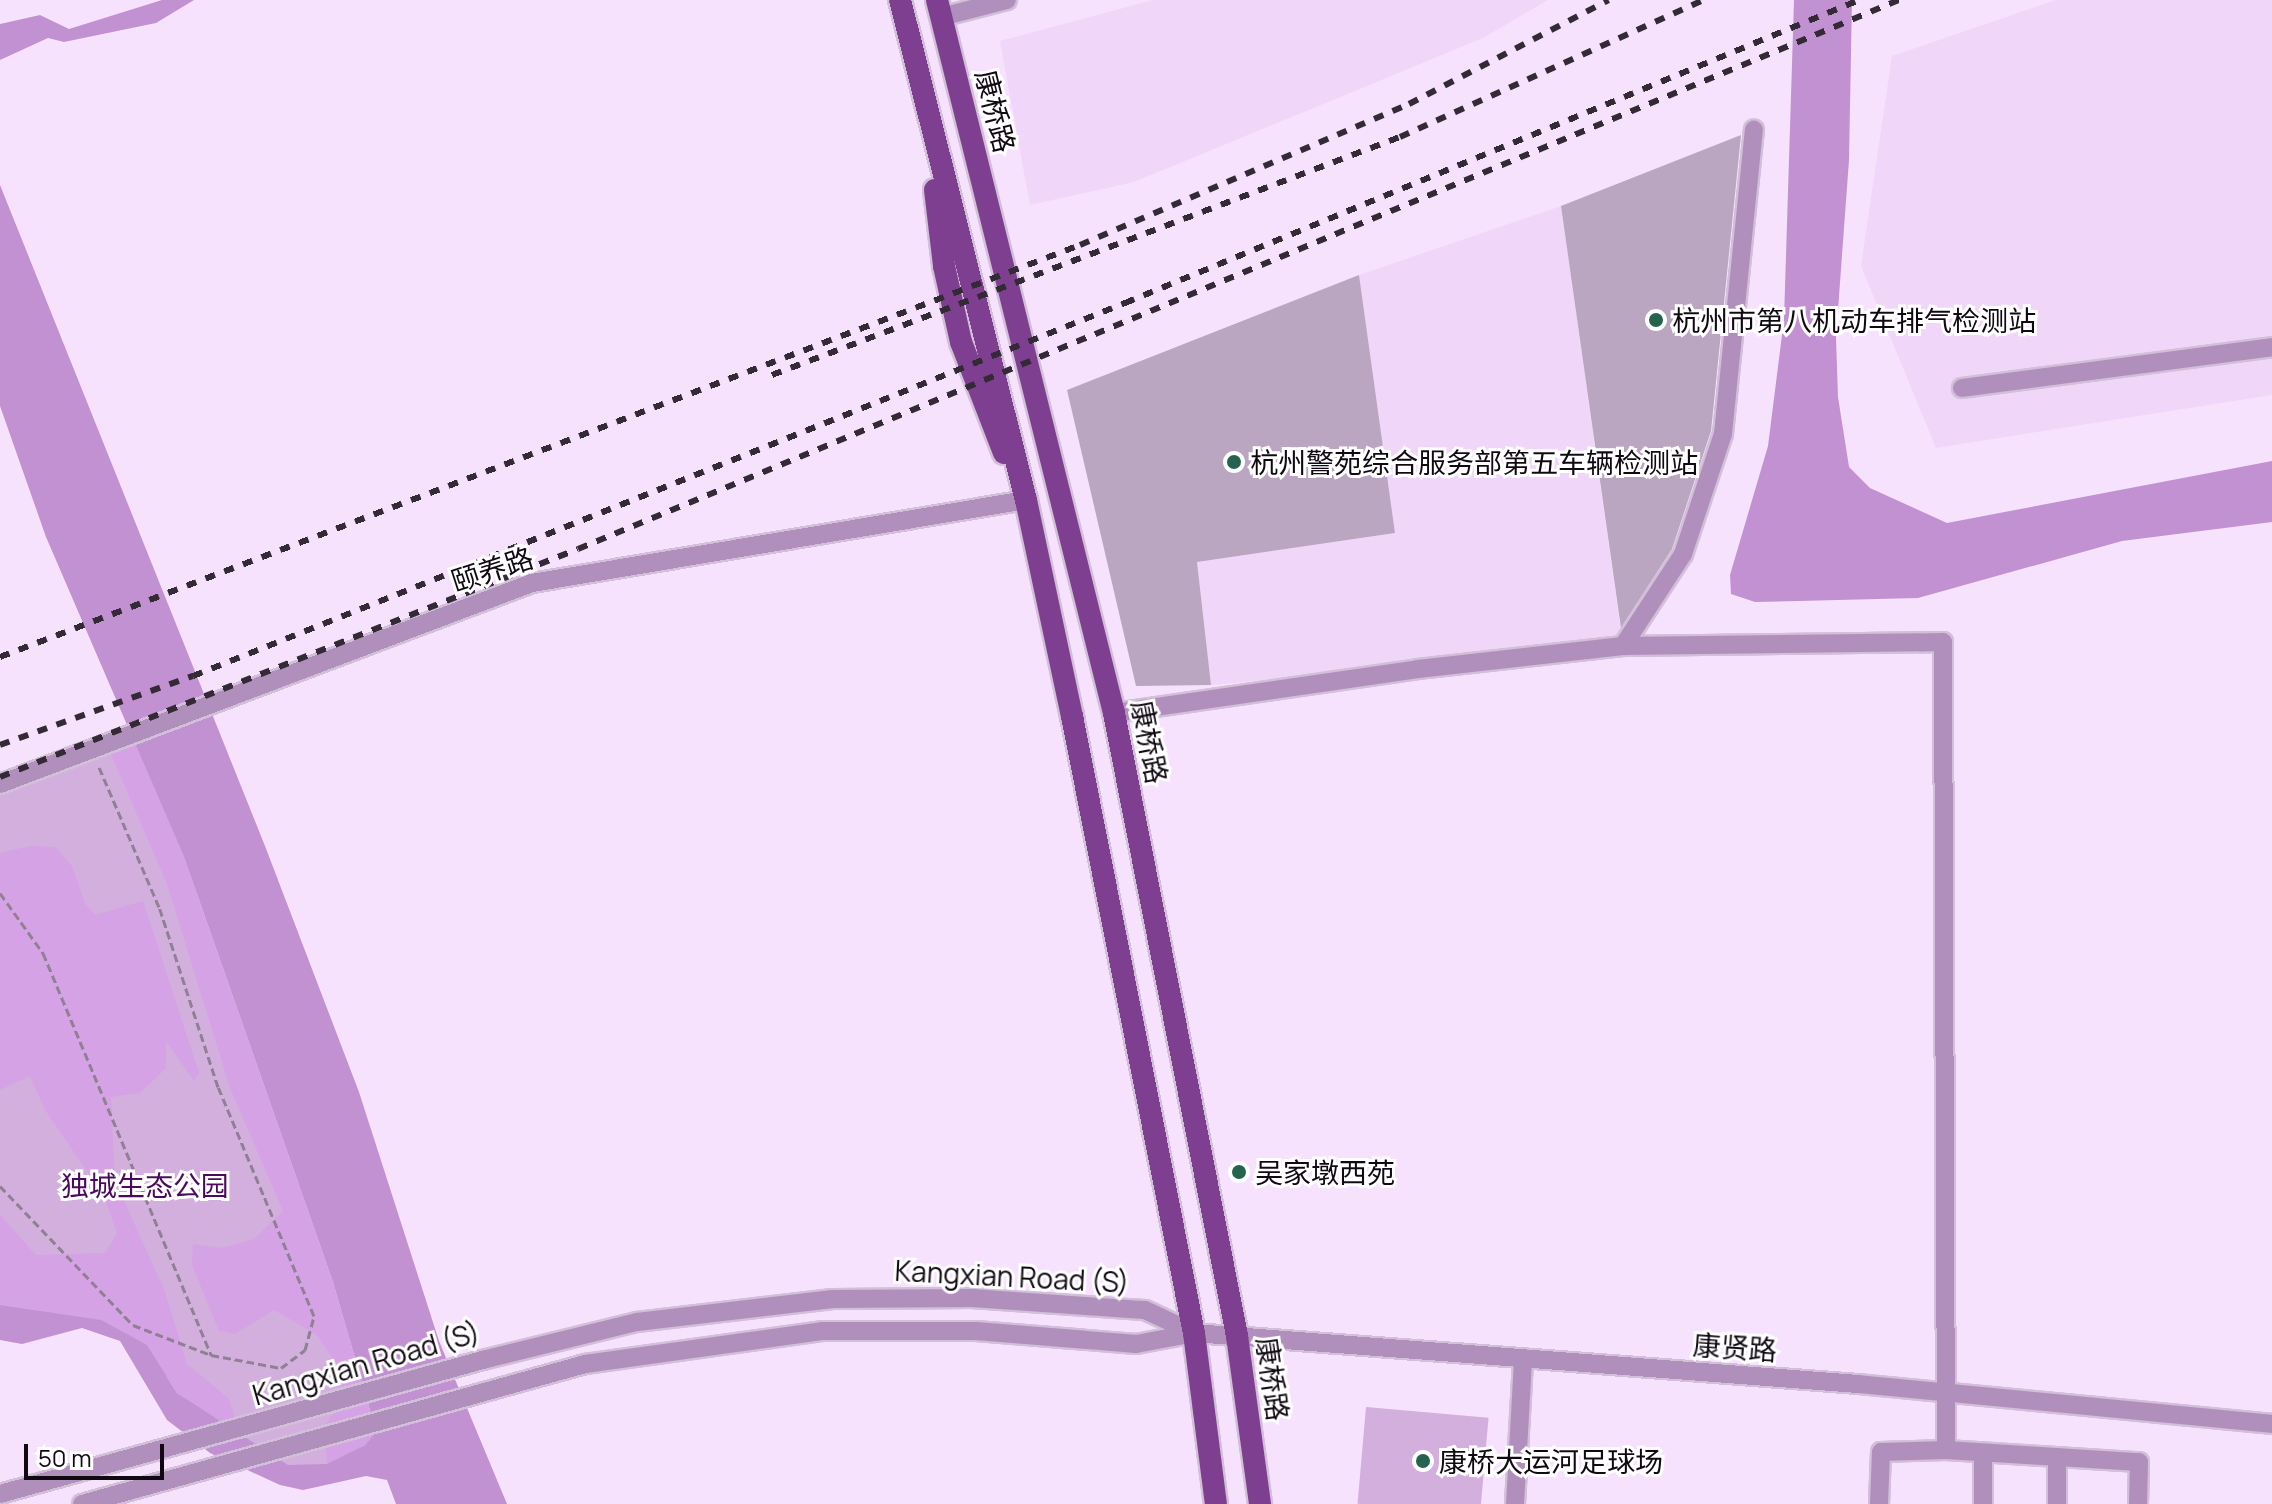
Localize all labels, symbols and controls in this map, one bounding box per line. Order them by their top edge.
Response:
street label: 康桥路 [970,66,1022,156]
place label: 杭州市第八机动车排气检测站 [1672,303,2036,337]
marker: 杭州市第八机动车排气检测站 [1647,311,1665,329]
place label: 杭州警苑综合服务部第五车辆检测站 [1250,445,1698,479]
marker: 杭州警苑综合服务部第五车辆检测站 [1225,453,1243,471]
street label: 颐养路 [447,540,537,598]
street label: 康桥路 [1125,698,1175,786]
place label: 吴家墩西苑 [1255,1155,1395,1189]
marker: 吴家墩西苑 [1230,1163,1248,1181]
park label: 独城生态公园 [61,1168,229,1202]
street label: Kangxian Road (S) [894,1253,1130,1299]
street label: Kangxian Road (S) [249,1314,483,1412]
street label: 康贤路 [1692,1327,1778,1367]
street label: 康桥路 [1251,1335,1295,1423]
scale bar [28,1428,168,1478]
text: 50 m [38,1441,92,1474]
place label: 康桥大运河足球场 [1439,1444,1663,1478]
marker: 康桥大运河足球场 [1414,1452,1432,1470]

